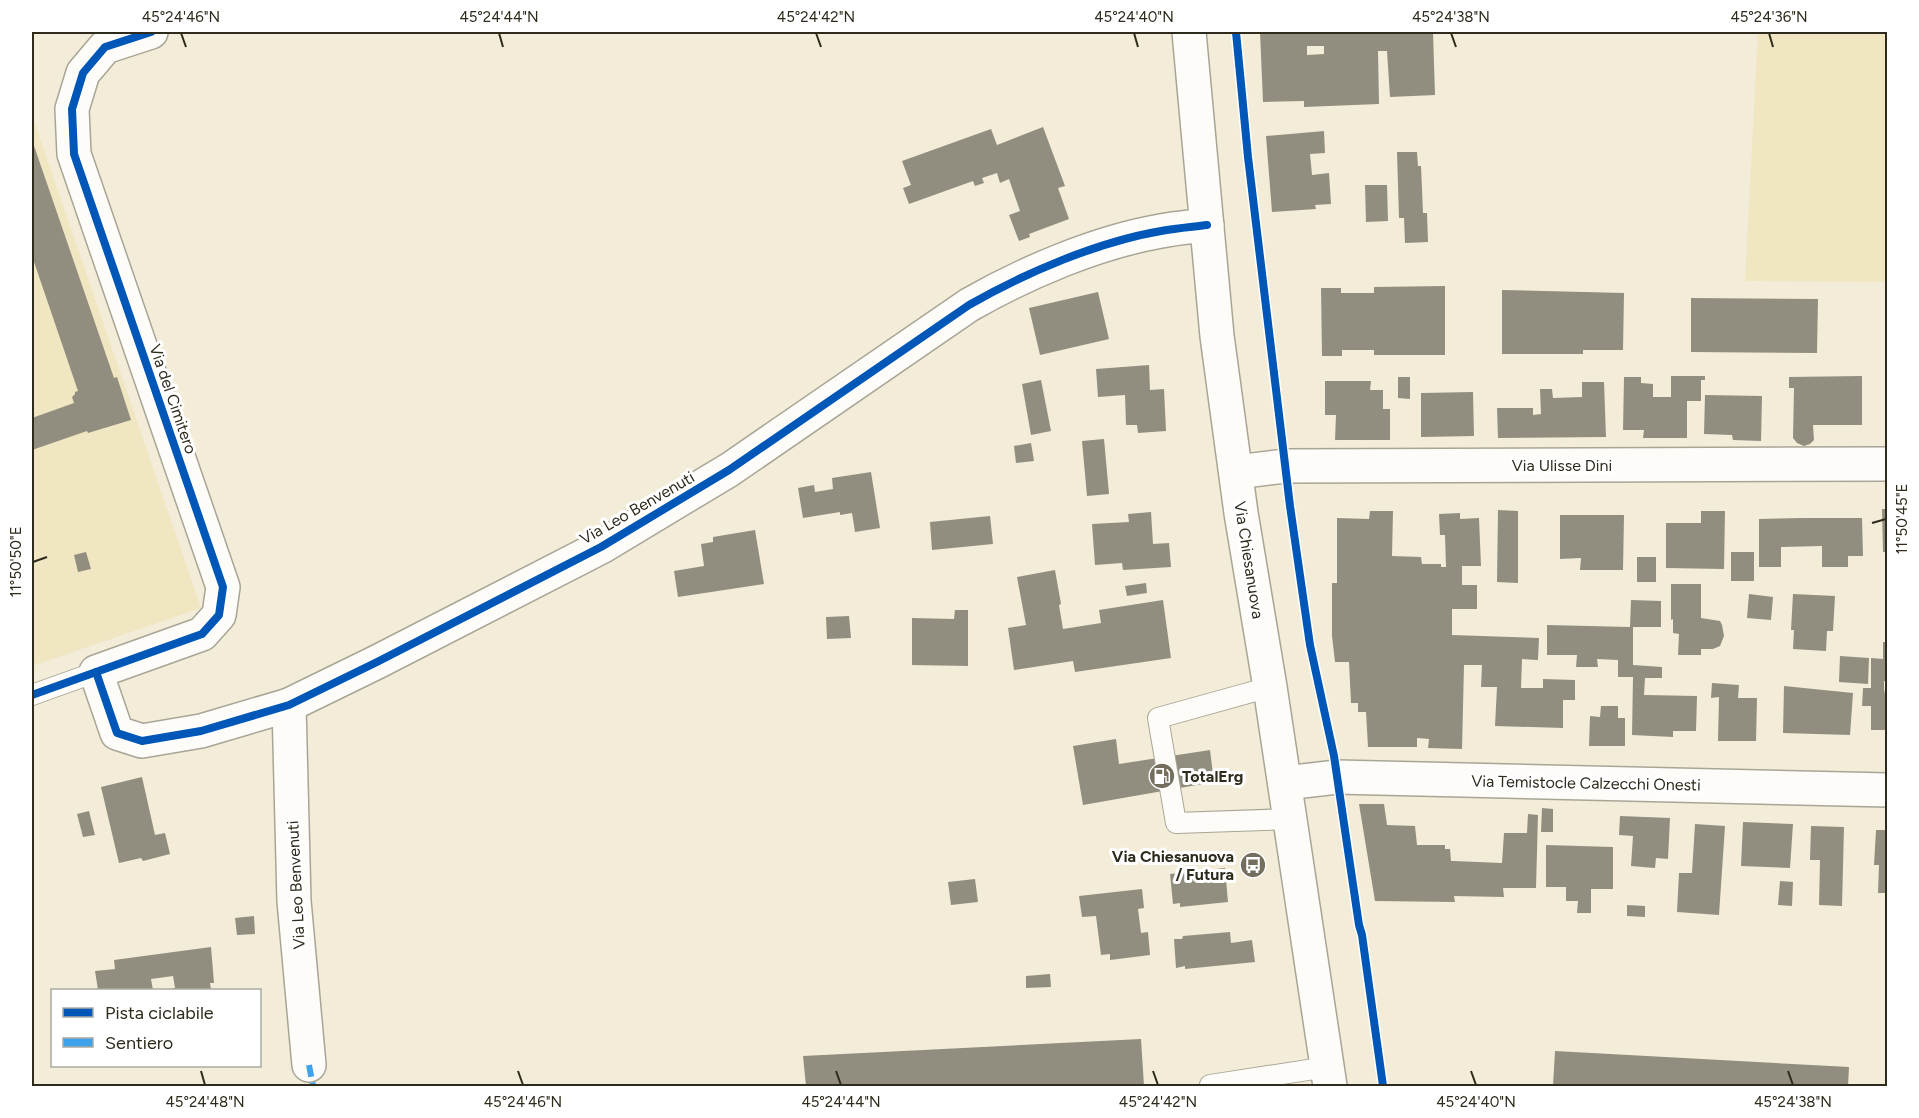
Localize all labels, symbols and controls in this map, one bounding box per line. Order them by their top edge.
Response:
text: 45°24'46"N [142,8,220,26]
text: 45°24'44"N [459,8,539,26]
text: 45°24'42"N [777,8,855,26]
text: 45°24'40"N [1094,8,1174,26]
text: 45°24'38"N [1412,8,1490,26]
text: 45°24'36"N [1730,8,1808,26]
street label: Via del Cimitero [145,342,201,456]
street label: Via Ulisse Dini [1512,456,1612,475]
street label: Via Leo Benvenuti [576,468,698,548]
text: 11°50'45"E [1893,484,1911,554]
street label: Via Chiesanuova [1230,500,1268,620]
text: 11°50'50"E [7,526,25,598]
fuel station icon: TotalErg [1147,761,1177,791]
place label: TotalErg [1182,767,1243,786]
street label: Via Temistocle Calzecchi Onesti [1471,771,1701,795]
street label: Via Leo Benvenuti [283,820,309,950]
place label: Via Chiesanuova / Futura [1112,847,1234,884]
bus stop icon: Via Chiesanuova / Futura [1238,850,1268,880]
legend [51,989,261,1067]
text: Pista ciclabile [105,1002,214,1024]
text: Sentiero [105,1032,173,1054]
text: 45°24'48"N [165,1093,245,1111]
text: 45°24'46"N [484,1093,562,1111]
text: 45°24'44"N [801,1093,881,1111]
text: 45°24'42"N [1119,1093,1197,1111]
text: 45°24'40"N [1436,1093,1516,1111]
text: 45°24'38"N [1754,1093,1832,1111]

